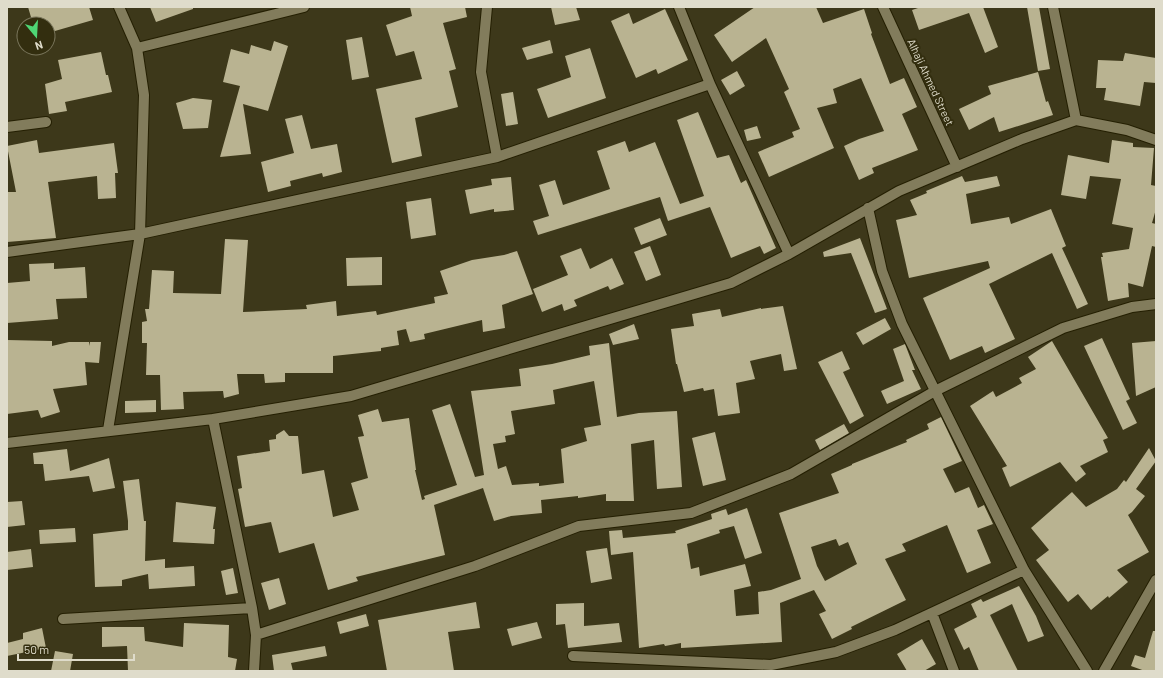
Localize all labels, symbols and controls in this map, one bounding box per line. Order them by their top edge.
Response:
north arrow [16,16,56,56]
street label: Alhaji Ahmed Street [905,37,957,127]
text: N [34,39,45,53]
scale bar [18,636,134,662]
text: 50 m [24,642,49,656]

